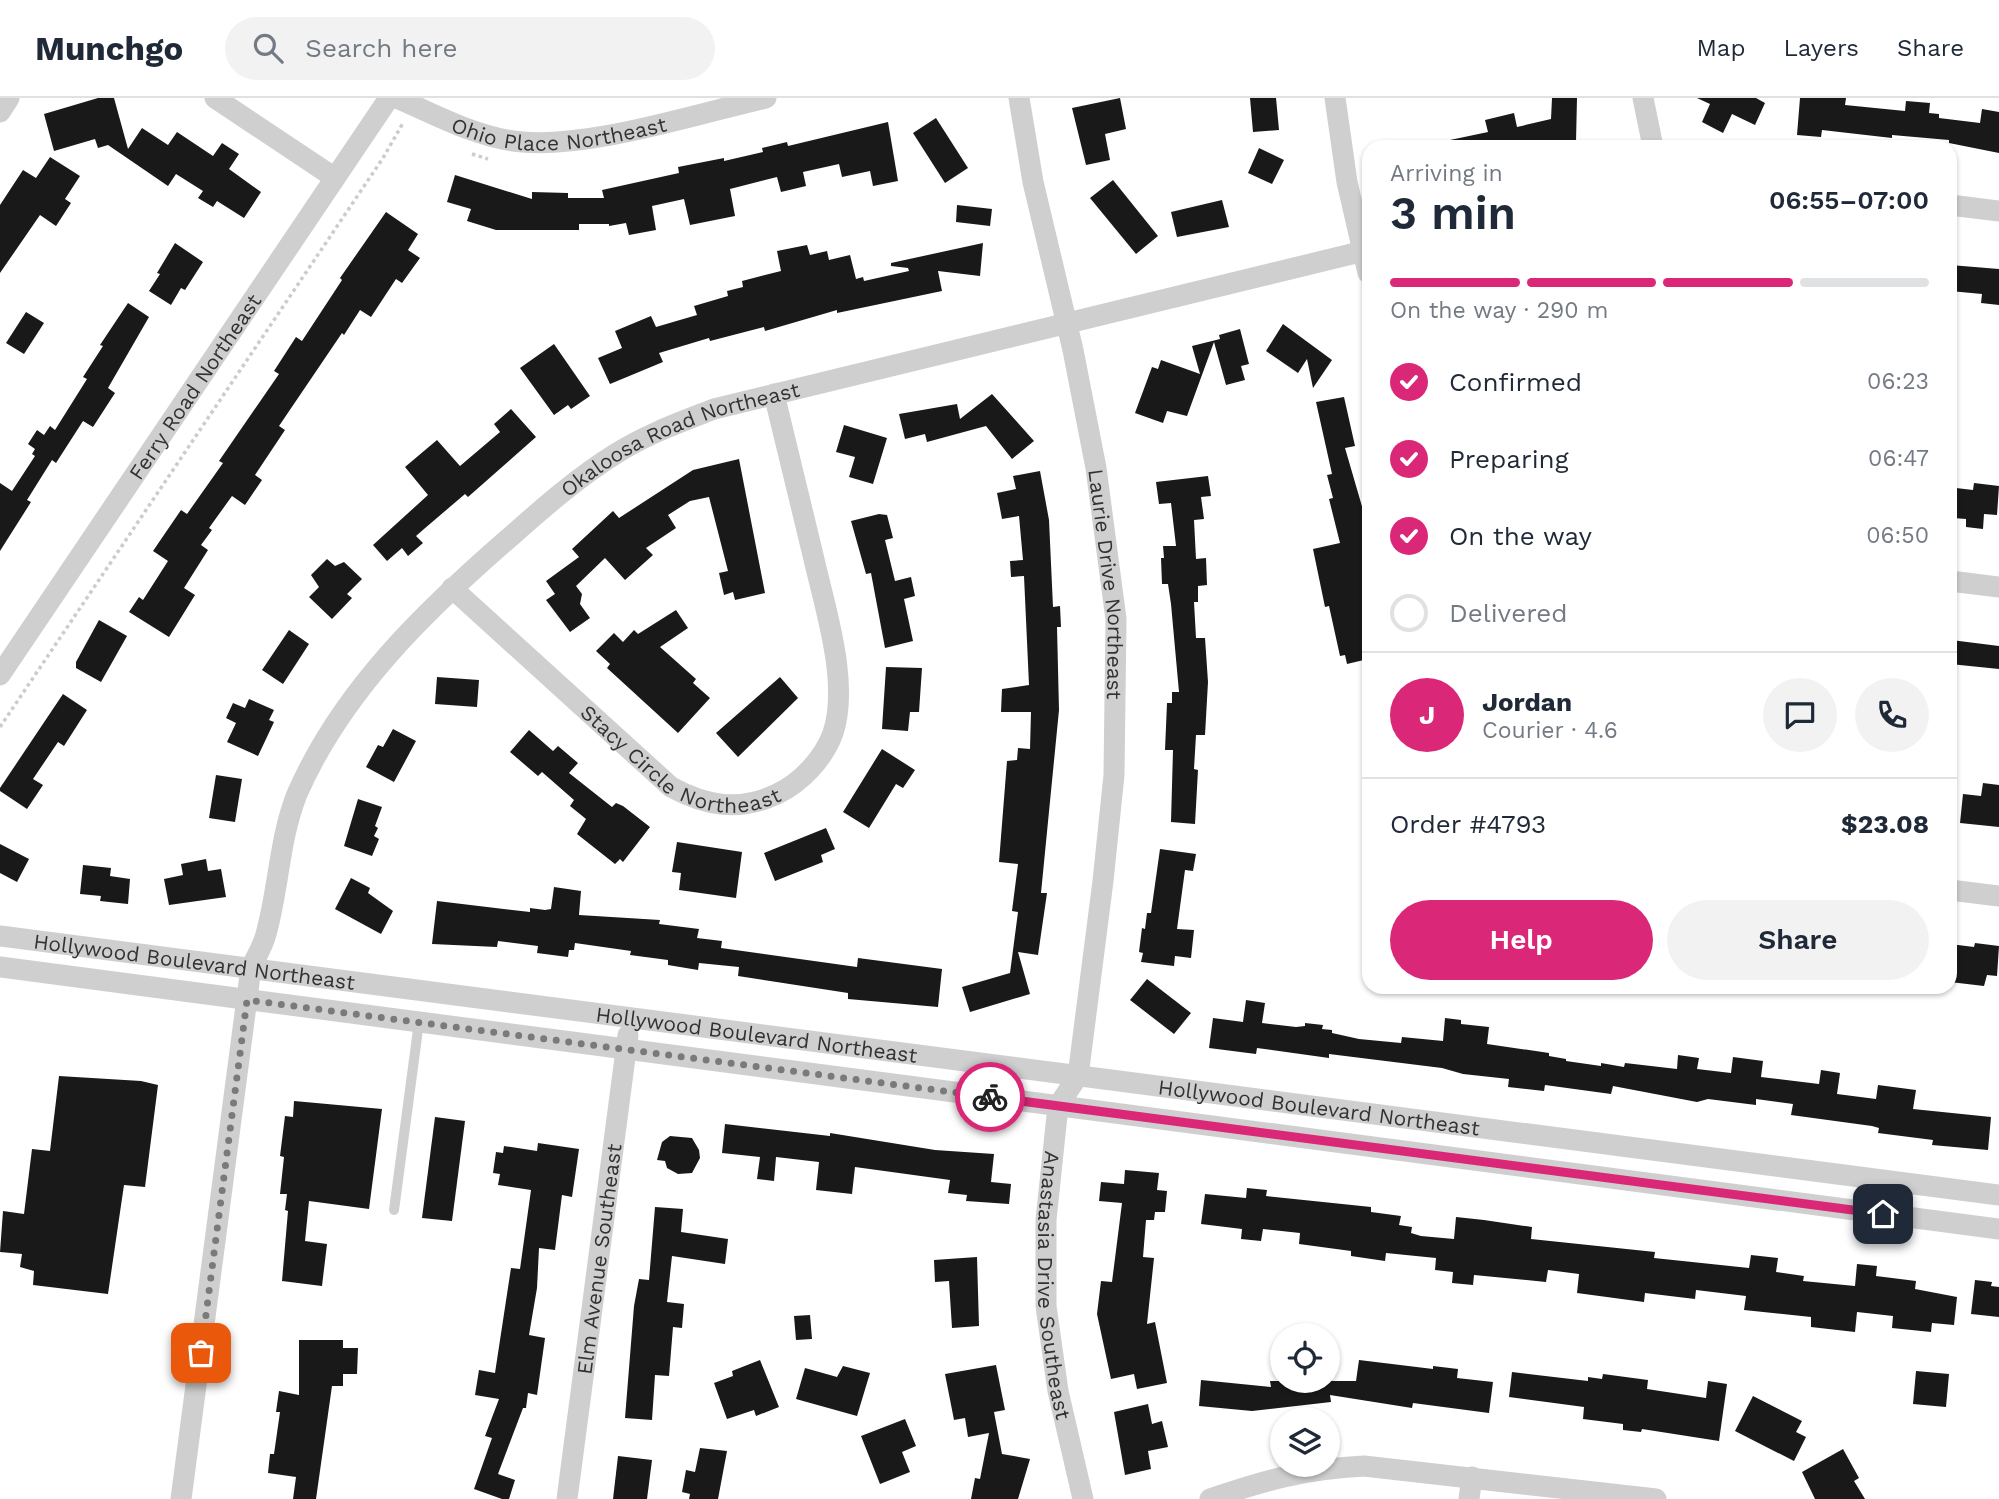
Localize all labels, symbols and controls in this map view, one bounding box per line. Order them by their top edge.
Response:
search box [225,17,715,80]
text: Munchgo [35,29,183,68]
icon: search [249,29,287,67]
text: Search here [305,33,458,63]
text: Map [1697,34,1745,62]
text: Layers [1783,34,1859,62]
text: Share [1897,34,1964,62]
street label: Ohio Place Northeast [451,105,669,131]
text: Ohio Place Northeast [448,111,669,155]
text: Arriving in [1390,160,1503,187]
text: 06:55–07:00 [1769,185,1929,215]
text: 3 min [1390,186,1516,240]
street label: Ferry Road Northeast [123,289,266,484]
text: On the way · 290 m [1390,297,1608,324]
icon: check [1390,363,1428,401]
text: Confirmed [1449,367,1582,397]
text: 06:23 [1867,368,1929,395]
street label: Okaloosa Road Northeast [555,376,802,501]
icon: check [1390,440,1428,478]
text: Preparing [1449,444,1569,474]
text: 06:47 [1868,445,1929,472]
street label: Laurie Drive Northeast [1084,467,1129,700]
icon: check [1390,517,1428,555]
text: On the way [1449,521,1592,551]
text: 06:50 [1866,522,1929,549]
text: Delivered [1449,598,1568,628]
button: chat [1763,678,1837,752]
button: phone [1855,678,1929,752]
text: Jordan [1482,687,1572,717]
street label: Stacy Circle Northeast [576,699,784,817]
text: J [1419,700,1435,730]
text: Courier · 4.6 [1482,717,1618,744]
text: Order #4793 [1390,809,1546,839]
text: $23.08 [1841,809,1929,839]
button: Help [1390,900,1653,980]
button: Share [1667,900,1929,980]
street label: Hollywood Boulevard Northeast [32,928,357,994]
street label: Hollywood Boulevard Northeast [594,1001,919,1067]
courier [955,1062,1025,1132]
street label: Hollywood Boulevard Northeast [1157,1074,1481,1140]
icon: bike [971,1078,1009,1116]
street label: Elm Avenue Southeast [571,1142,626,1376]
street label: Anastasia Drive Southeast [1033,1150,1077,1422]
pin [1853,1184,1913,1244]
icon: home [1864,1195,1902,1233]
pin [171,1323,231,1383]
map controls [1270,1323,1340,1477]
button: locate [1270,1323,1340,1393]
icon: bag [182,1334,220,1372]
button: layers [1270,1407,1340,1477]

